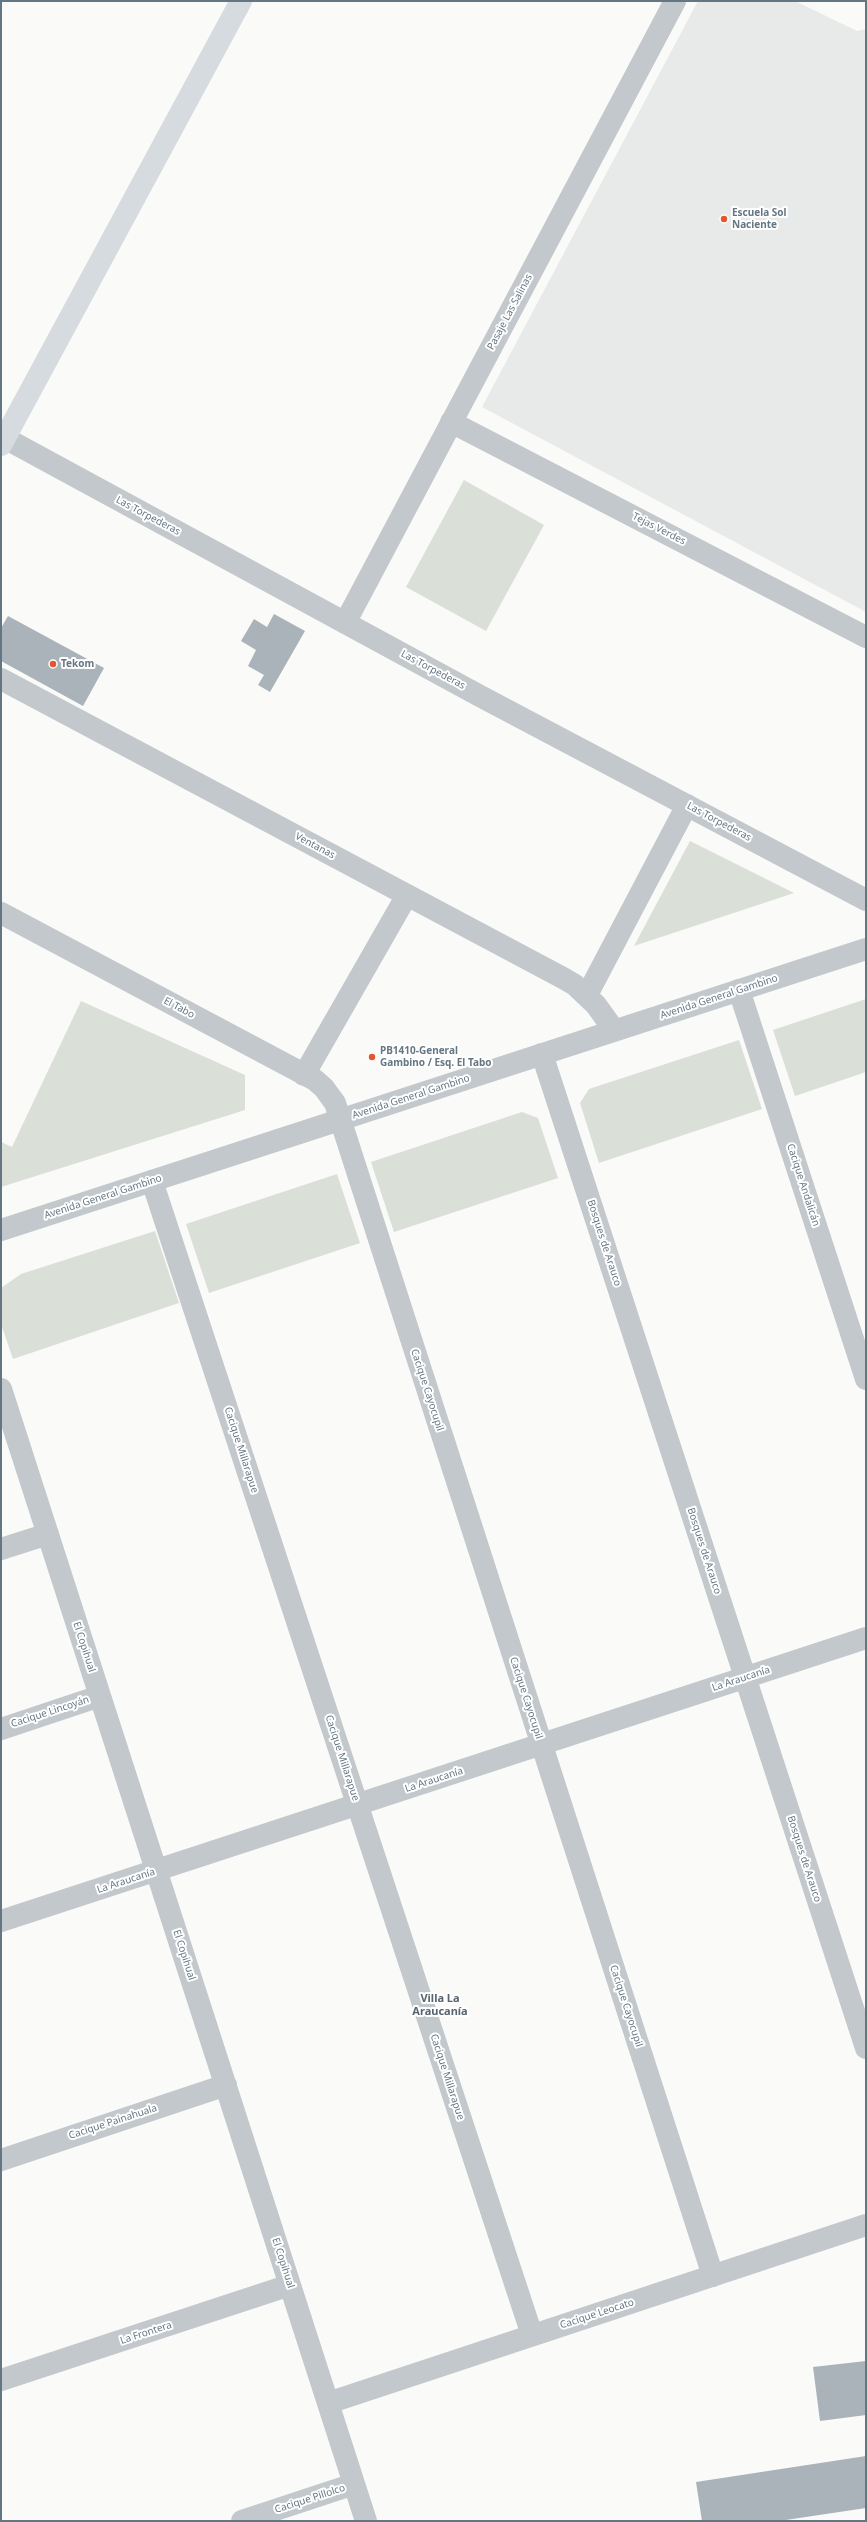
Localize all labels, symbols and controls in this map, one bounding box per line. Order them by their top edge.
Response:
place label: Escuela Sol Naciente [732,207,787,230]
marker: Escuela Sol Naciente [719,214,729,224]
street label: Pasaje Las Salinas [485,272,535,352]
street label: Las Torpederas [114,494,182,538]
street label: Tejas Verdes [630,510,688,548]
street label: Las Torpederas [399,648,467,692]
place label: Tekom [61,658,94,670]
marker: Tekom [48,659,58,669]
street label: Las Torpederas [685,800,753,844]
street label: Ventanas [293,831,337,861]
street label: Avenida General Gambino [659,972,779,1022]
street label: El Tabo [161,995,197,1021]
place label: PB1410-General Gambino / Esq. El Tabo [380,1045,491,1068]
marker: PB1410-General Gambino / Esq. El Tabo [367,1052,377,1062]
street label: Avenida General Gambino [351,1072,471,1122]
street label: Cacique Andalicán [784,1142,822,1228]
street label: Avenida General Gambino [43,1172,163,1222]
street label: Bosques de Arauco [584,1198,624,1288]
street label: Cacique Cayocupil [408,1348,446,1432]
street label: Cacique Millarapue [221,1405,261,1495]
street label: Bosques de Arauco [684,1506,724,1596]
street label: El Copihual [70,1620,98,1674]
street label: Cacique Cayocupil [507,1656,545,1740]
street label: La Araucanía [710,1664,772,1694]
street label: Cacique Lincoyán [9,1694,91,1730]
street label: Cacique Millarapue [322,1713,362,1803]
street label: La Araucanía [403,1765,465,1795]
street label: Bosques de Arauco [784,1814,824,1904]
street label: La Araucanía [95,1866,157,1896]
street label: El Copihual [170,1928,198,1982]
street label: Cacique Cayocupil [607,1964,645,2048]
district label: Villa La Araucanía [412,1992,468,2018]
street label: Cacique Millarapue [427,2032,467,2122]
street label: Cacique Painahuala [67,2102,159,2142]
street label: El Copihual [269,2236,297,2290]
street label: Cacique Leocato [559,2296,635,2332]
street label: La Frontera [119,2319,173,2347]
street label: Cacique Pillolco [273,2482,347,2516]

